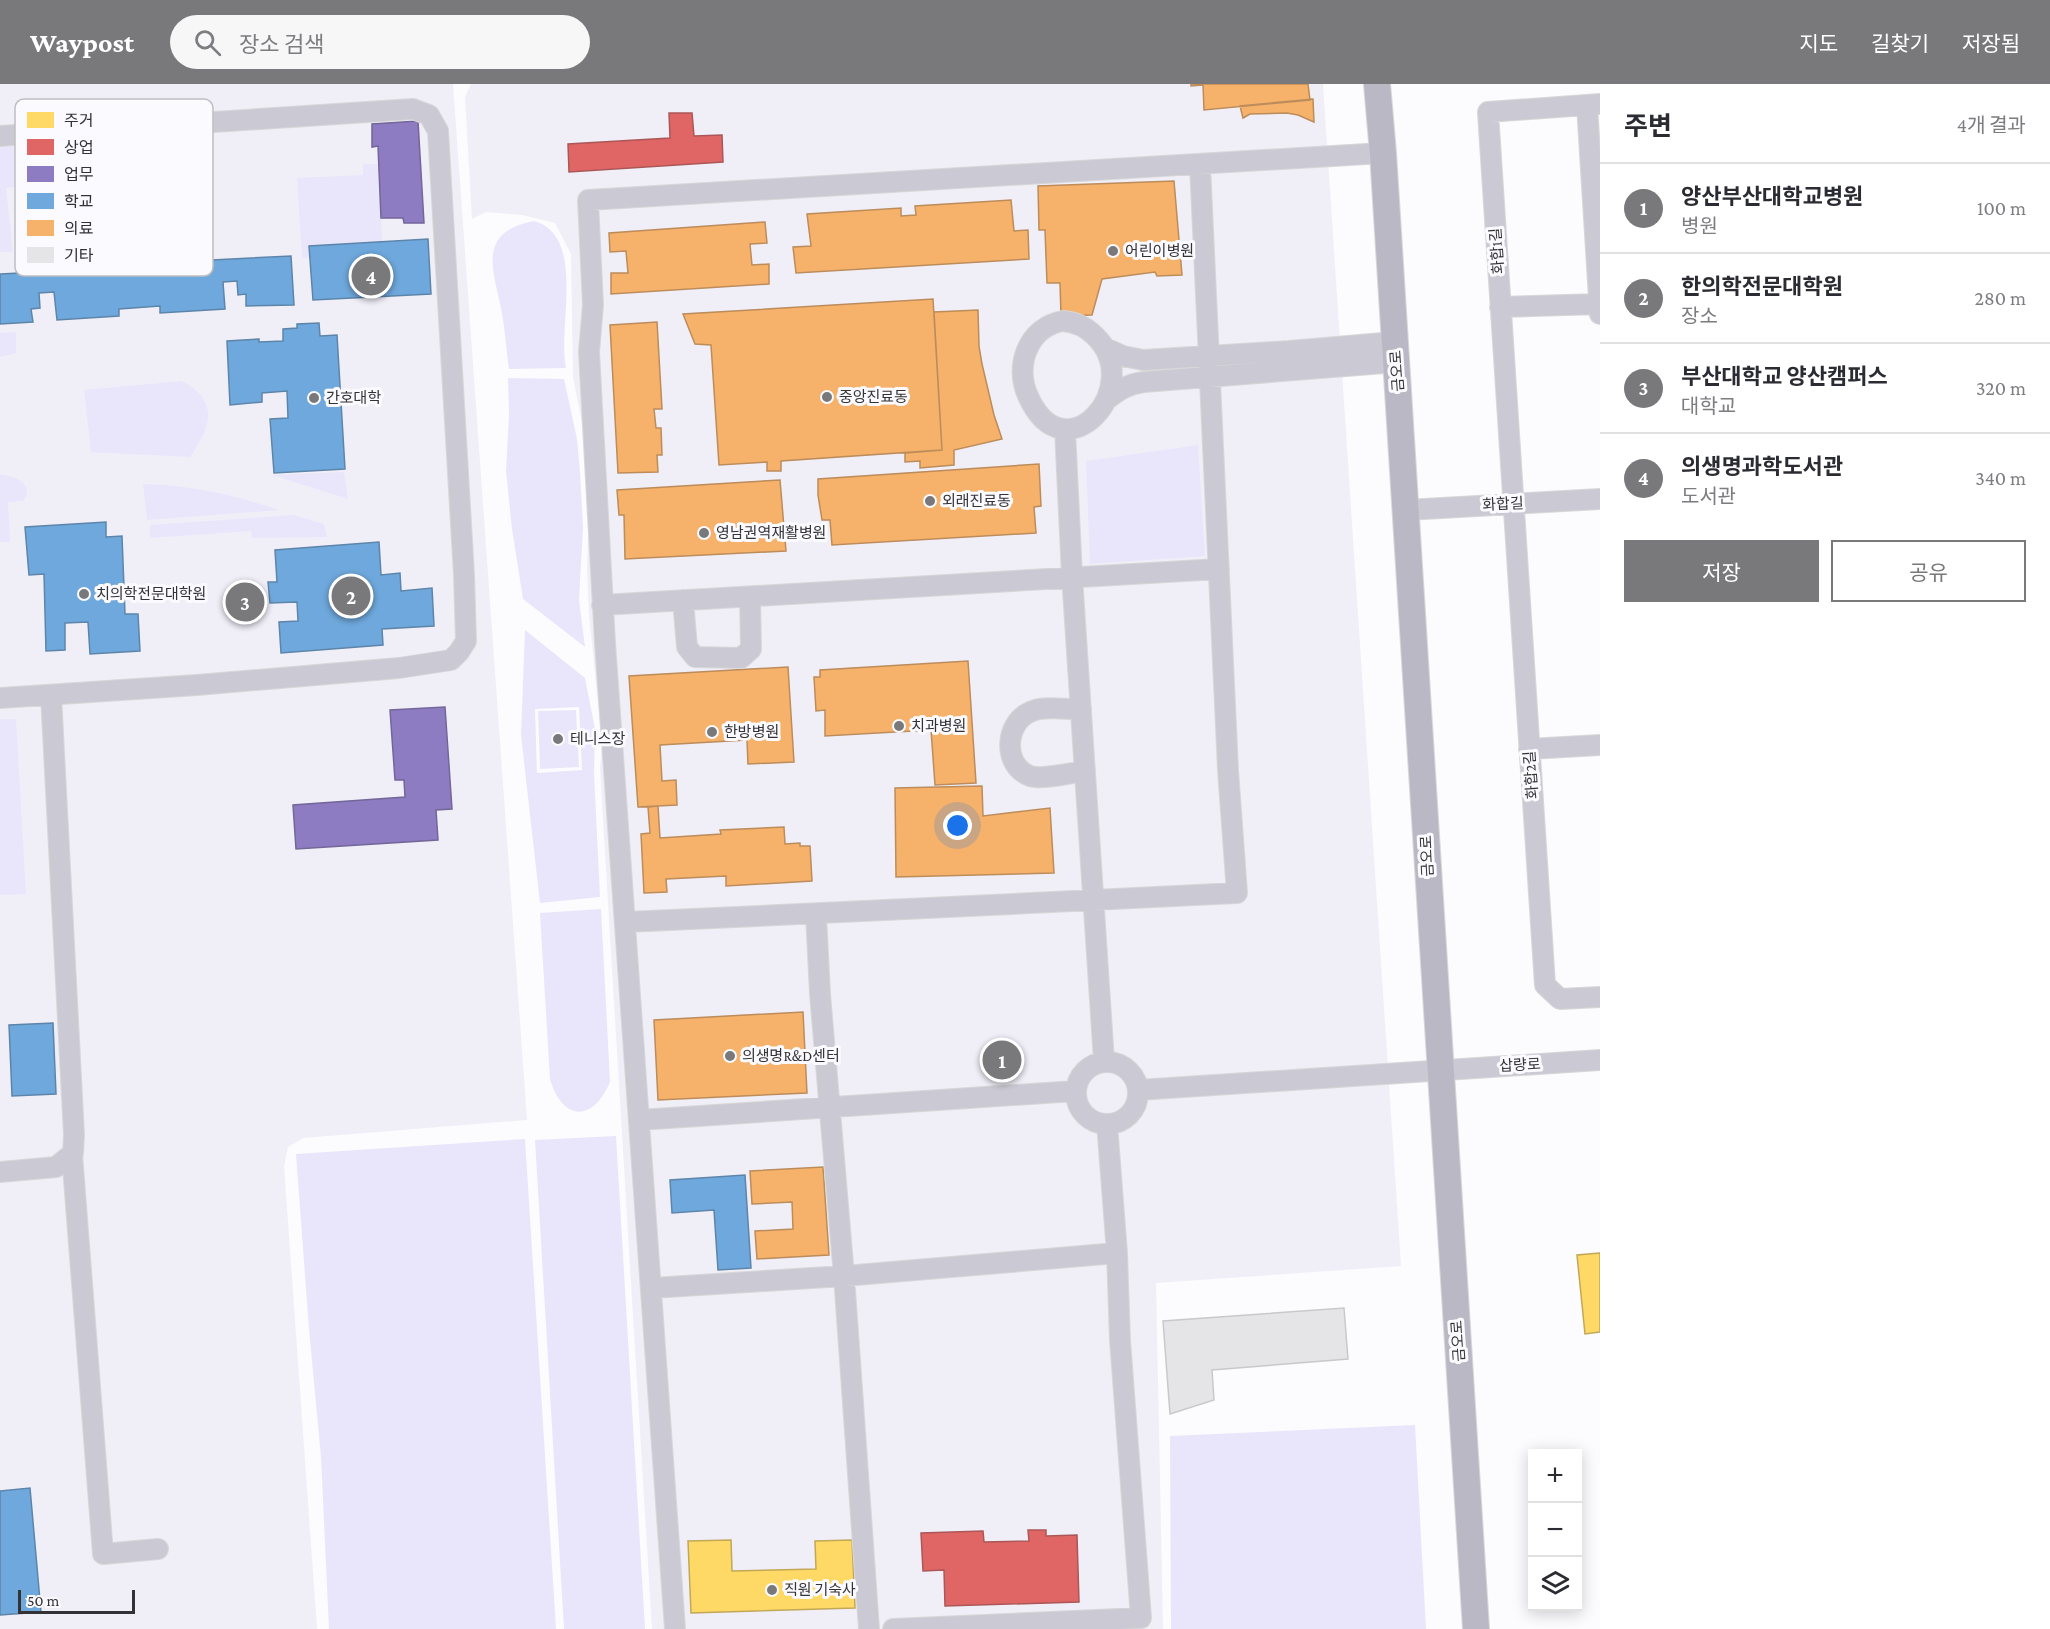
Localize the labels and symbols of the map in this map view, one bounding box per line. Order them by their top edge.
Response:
legend [15,99,213,276]
text: 주거 [64,112,93,129]
text: 상업 [64,139,93,156]
text: 업무 [64,166,94,183]
text: 학교 [64,193,93,210]
text: 의료 [64,220,93,237]
street label: 화합1길 [1487,227,1507,275]
place label: 어린이병원 [1125,243,1194,259]
marker: 어린이병원 [1106,244,1120,258]
text: 기타 [64,247,94,264]
pin: 4 [352,254,391,298]
street label: 금오로 [1388,350,1406,392]
place label: 간호대학 [326,389,381,406]
place label: 중앙진료동 [839,389,908,405]
marker: 중앙진료동 [820,390,834,404]
marker: 간호대학 [307,391,321,405]
place label: 외래진료동 [942,493,1011,509]
marker: 외래진료동 [923,494,937,508]
street label: 화합길 [1482,495,1524,513]
place label: 영남권역재활병원 [716,525,826,541]
marker: 영남권역재활병원 [697,526,711,540]
pin: 2 [332,574,370,618]
pin: 3 [226,580,264,624]
place label: 치의학전문대학원 [96,585,206,602]
marker: 치의학전문대학원 [77,587,91,601]
place label: 치과병원 [911,718,966,734]
marker: 치과병원 [892,719,906,733]
place label: 한방병원 [724,724,779,740]
marker: 한방병원 [705,725,719,739]
place label: 테니스장 [570,731,625,747]
marker: 테니스장 [551,732,565,746]
street label: 화합2길 [1521,750,1541,800]
your location [943,811,972,840]
street label: 금오로 [1418,835,1436,877]
pin: 1 [982,1038,1022,1082]
place label: 의생명R&D센터 [742,1048,840,1064]
marker: 의생명R&D센터 [723,1049,737,1063]
street label: 삽량로 [1499,1056,1541,1074]
street label: 금오로 [1449,1320,1467,1362]
place label: 직원 기숙사 [784,1582,856,1598]
marker: 직원 기숙사 [765,1583,779,1597]
scale bar [18,1587,135,1614]

